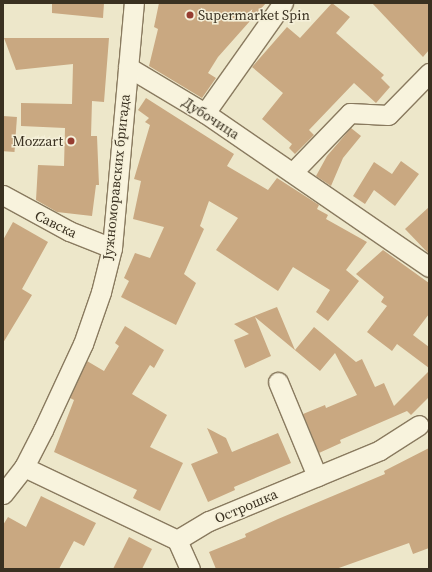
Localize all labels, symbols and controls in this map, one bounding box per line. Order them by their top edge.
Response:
place label: Supermarket Spin [198,7,310,23]
marker: Supermarket Spin [185,10,195,20]
street label: Јужноморавских бригада [99,93,133,261]
street label: Дубочица [179,93,243,143]
place label: Mozzart [12,133,63,149]
marker: Mozzart [66,136,76,146]
street label: Савска [32,207,80,241]
street label: Острошка [212,485,280,527]

